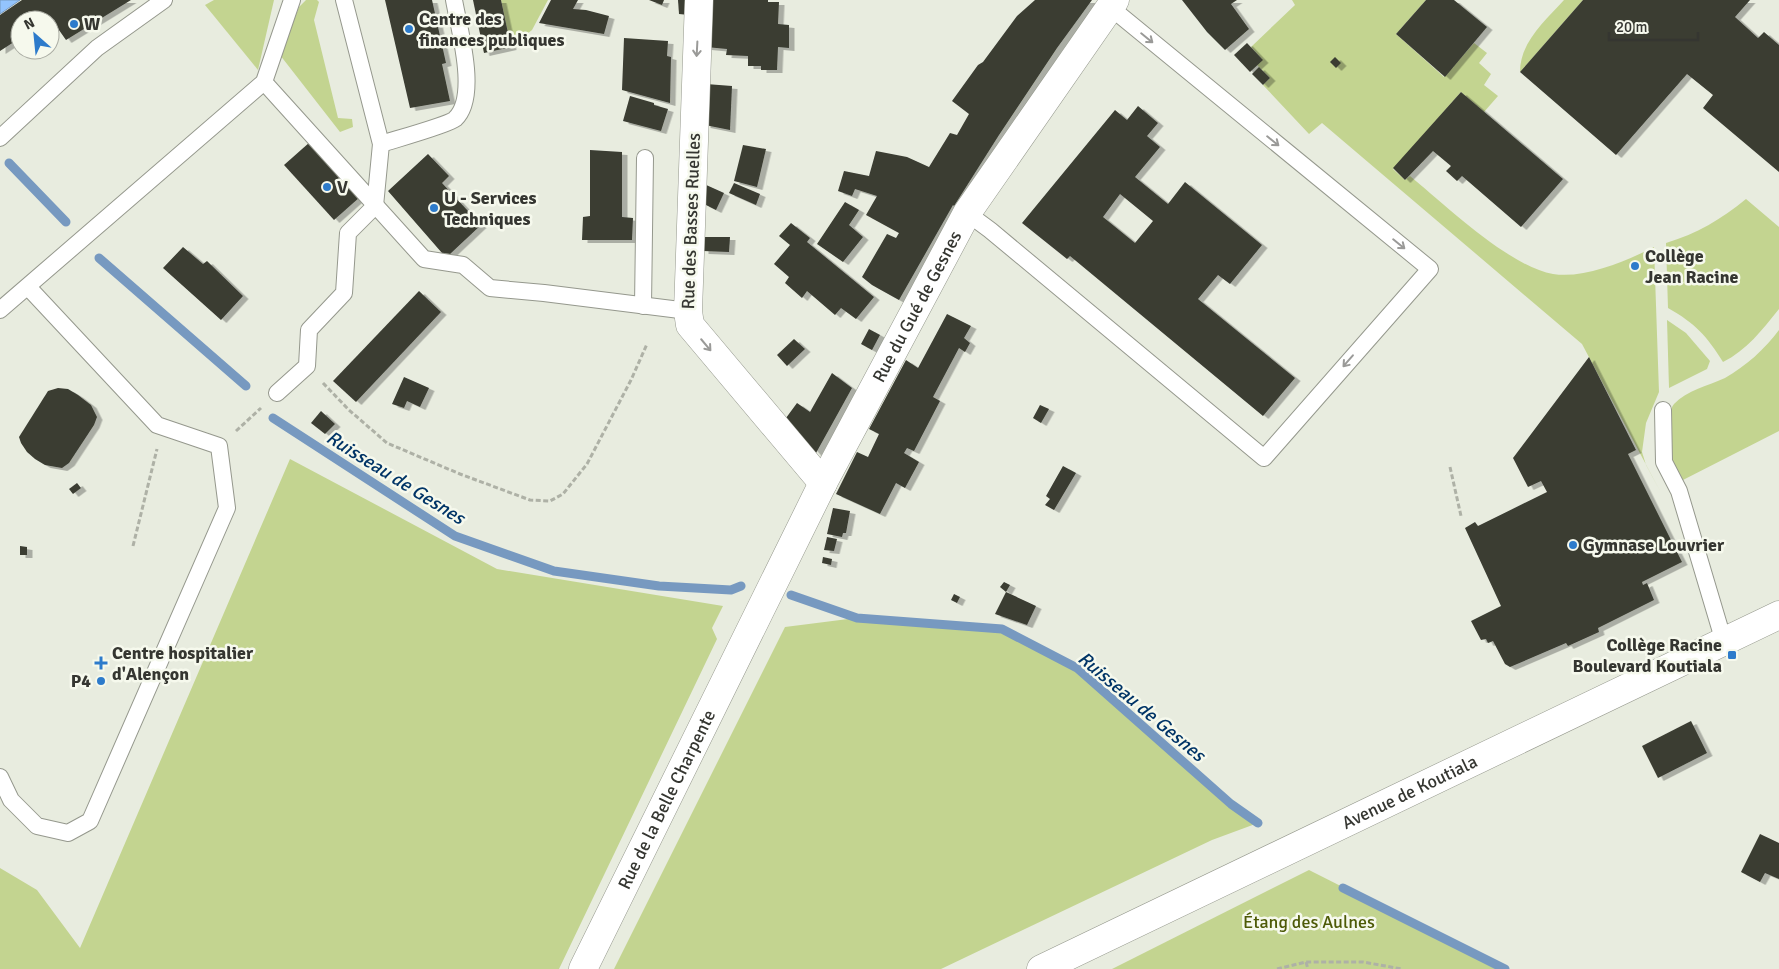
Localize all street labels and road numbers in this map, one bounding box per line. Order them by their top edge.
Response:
street label: Rue des Basses Ruelles [677,132,705,310]
street label: Rue du Gué de Gesnes [868,227,967,386]
street label: Rue de la Belle Charpente [613,706,720,893]
street label: Avenue de Koutiala [1339,750,1481,834]

